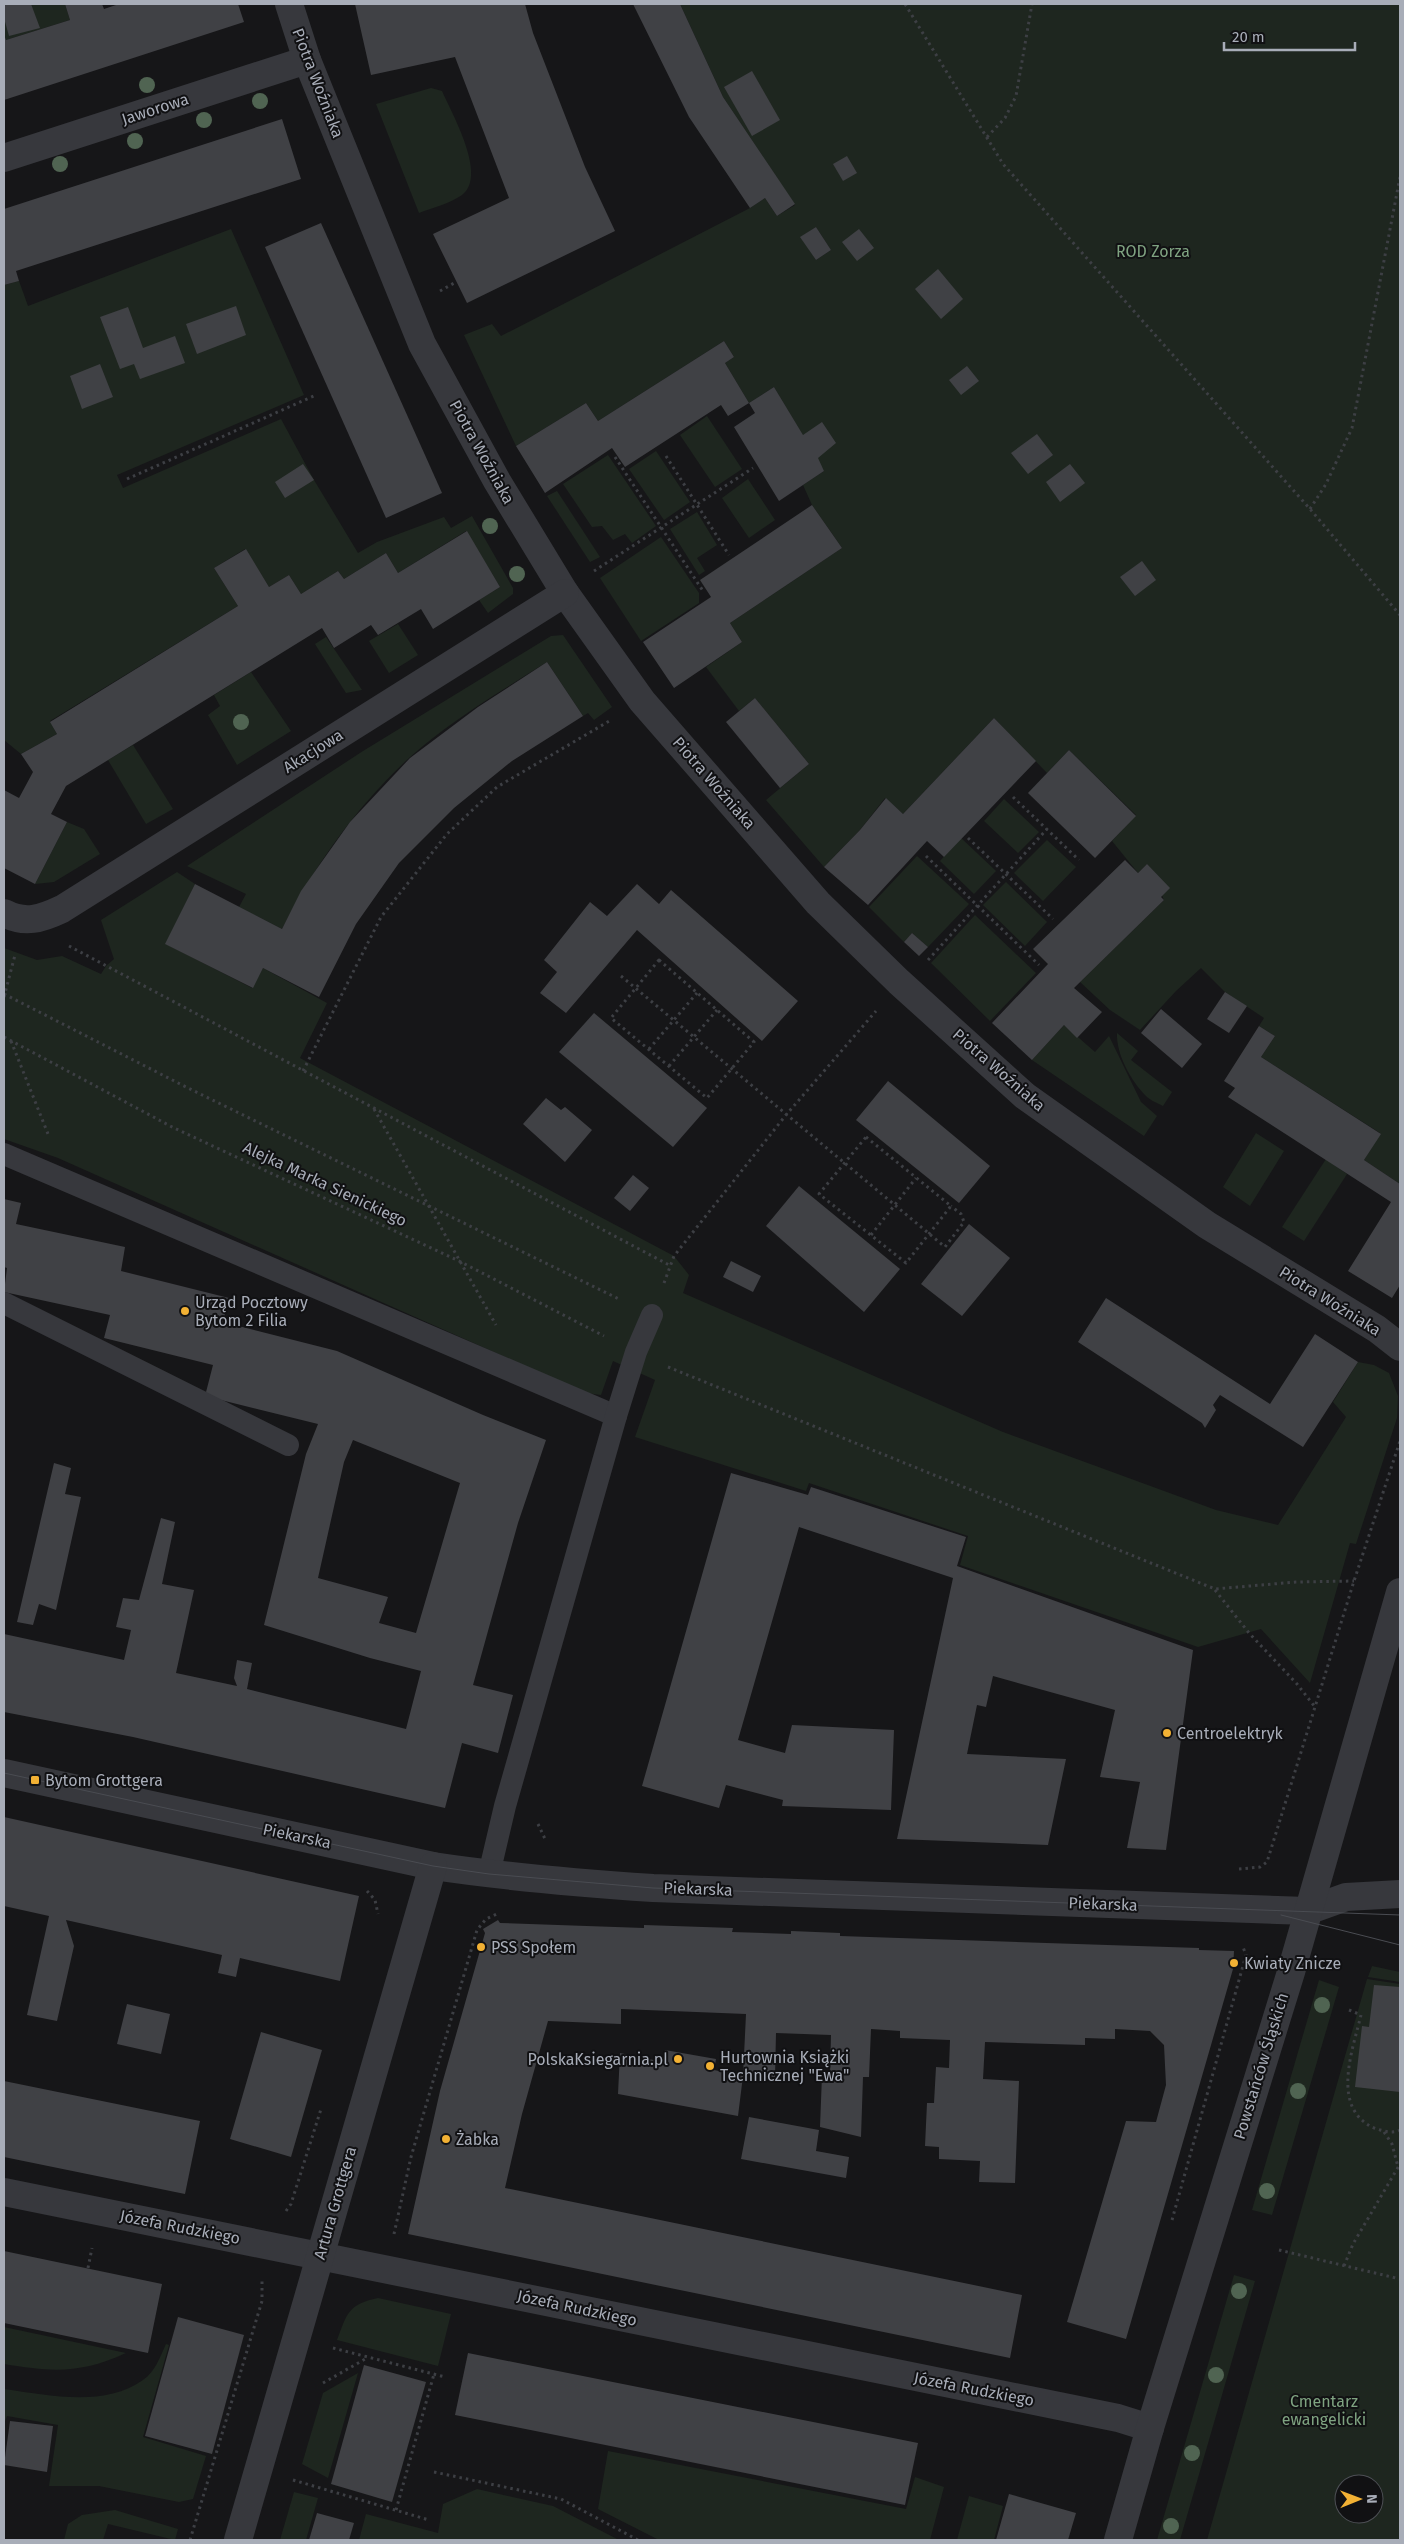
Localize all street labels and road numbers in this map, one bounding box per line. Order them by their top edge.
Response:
street label: Piotra Woźniaka [288,25,348,141]
street label: Jaworowa [119,89,191,129]
street label: Piotra Woźniaka [446,397,518,507]
street label: Akacjowa [279,725,347,777]
street label: Piotra Woźniaka [669,733,759,833]
street label: Piotra Woźniaka [949,1025,1049,1115]
street label: Alejka Marka Sienickiego [240,1138,410,1230]
street label: Piotra Woźniaka [1276,1262,1384,1340]
street label: Piekarska [261,1820,333,1852]
street label: Piekarska [663,1878,733,1900]
street label: Piekarska [1068,1893,1138,1915]
street label: Powstańców Śląskich [1229,1990,1293,2142]
street label: Artura Grottgera [310,2144,360,2262]
street label: Józefa Rudzkiego [118,2206,242,2248]
street label: Józefa Rudzkiego [515,2286,639,2330]
street label: Józefa Rudzkiego [912,2368,1036,2410]

